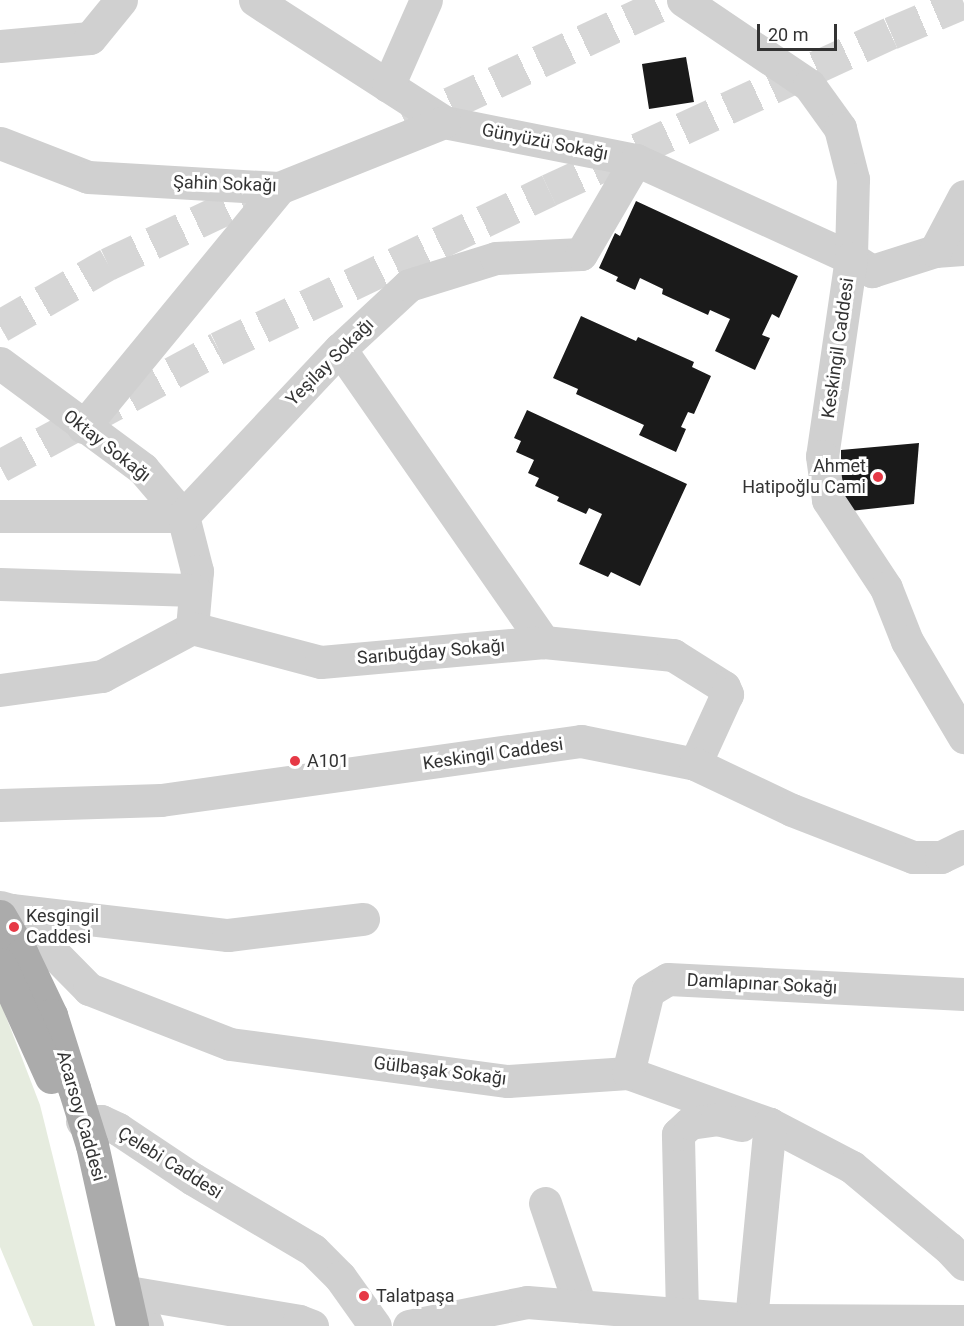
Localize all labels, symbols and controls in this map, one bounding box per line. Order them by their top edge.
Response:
scale bar [760,12,840,50]
text: 20 m [768,24,808,45]
street label: Günyüzü Sokağı [480,119,610,165]
street label: Şahin Sokağı [173,171,277,197]
street label: Keskingil Caddesi [817,276,859,420]
street label: Yeşilay Sokağı [282,314,378,410]
street label: Oktay Sokağı [59,405,155,487]
place label: Ahmet Hatipoğlu Cami [742,456,866,498]
marker: Ahmet Hatipoğlu Cami [871,470,885,484]
street label: Sarıbuğday Sokağı [356,635,506,669]
street label: Keskingil Caddesi [421,733,565,775]
place label: A101 [307,750,349,772]
marker: A101 [288,754,302,768]
place label: Kesgingil Caddesi [26,906,99,948]
marker: Kesgingil Caddesi [7,920,21,934]
street label: Damlapınar Sokağı [686,969,838,999]
street label: Acarsoy Caddesi [52,1048,110,1184]
street label: Gülbaşak Sokağı [372,1052,508,1090]
street label: Çelebi Caddesi [114,1122,226,1204]
place label: Talatpaşa [376,1285,455,1307]
marker: Talatpaşa [357,1289,371,1303]

